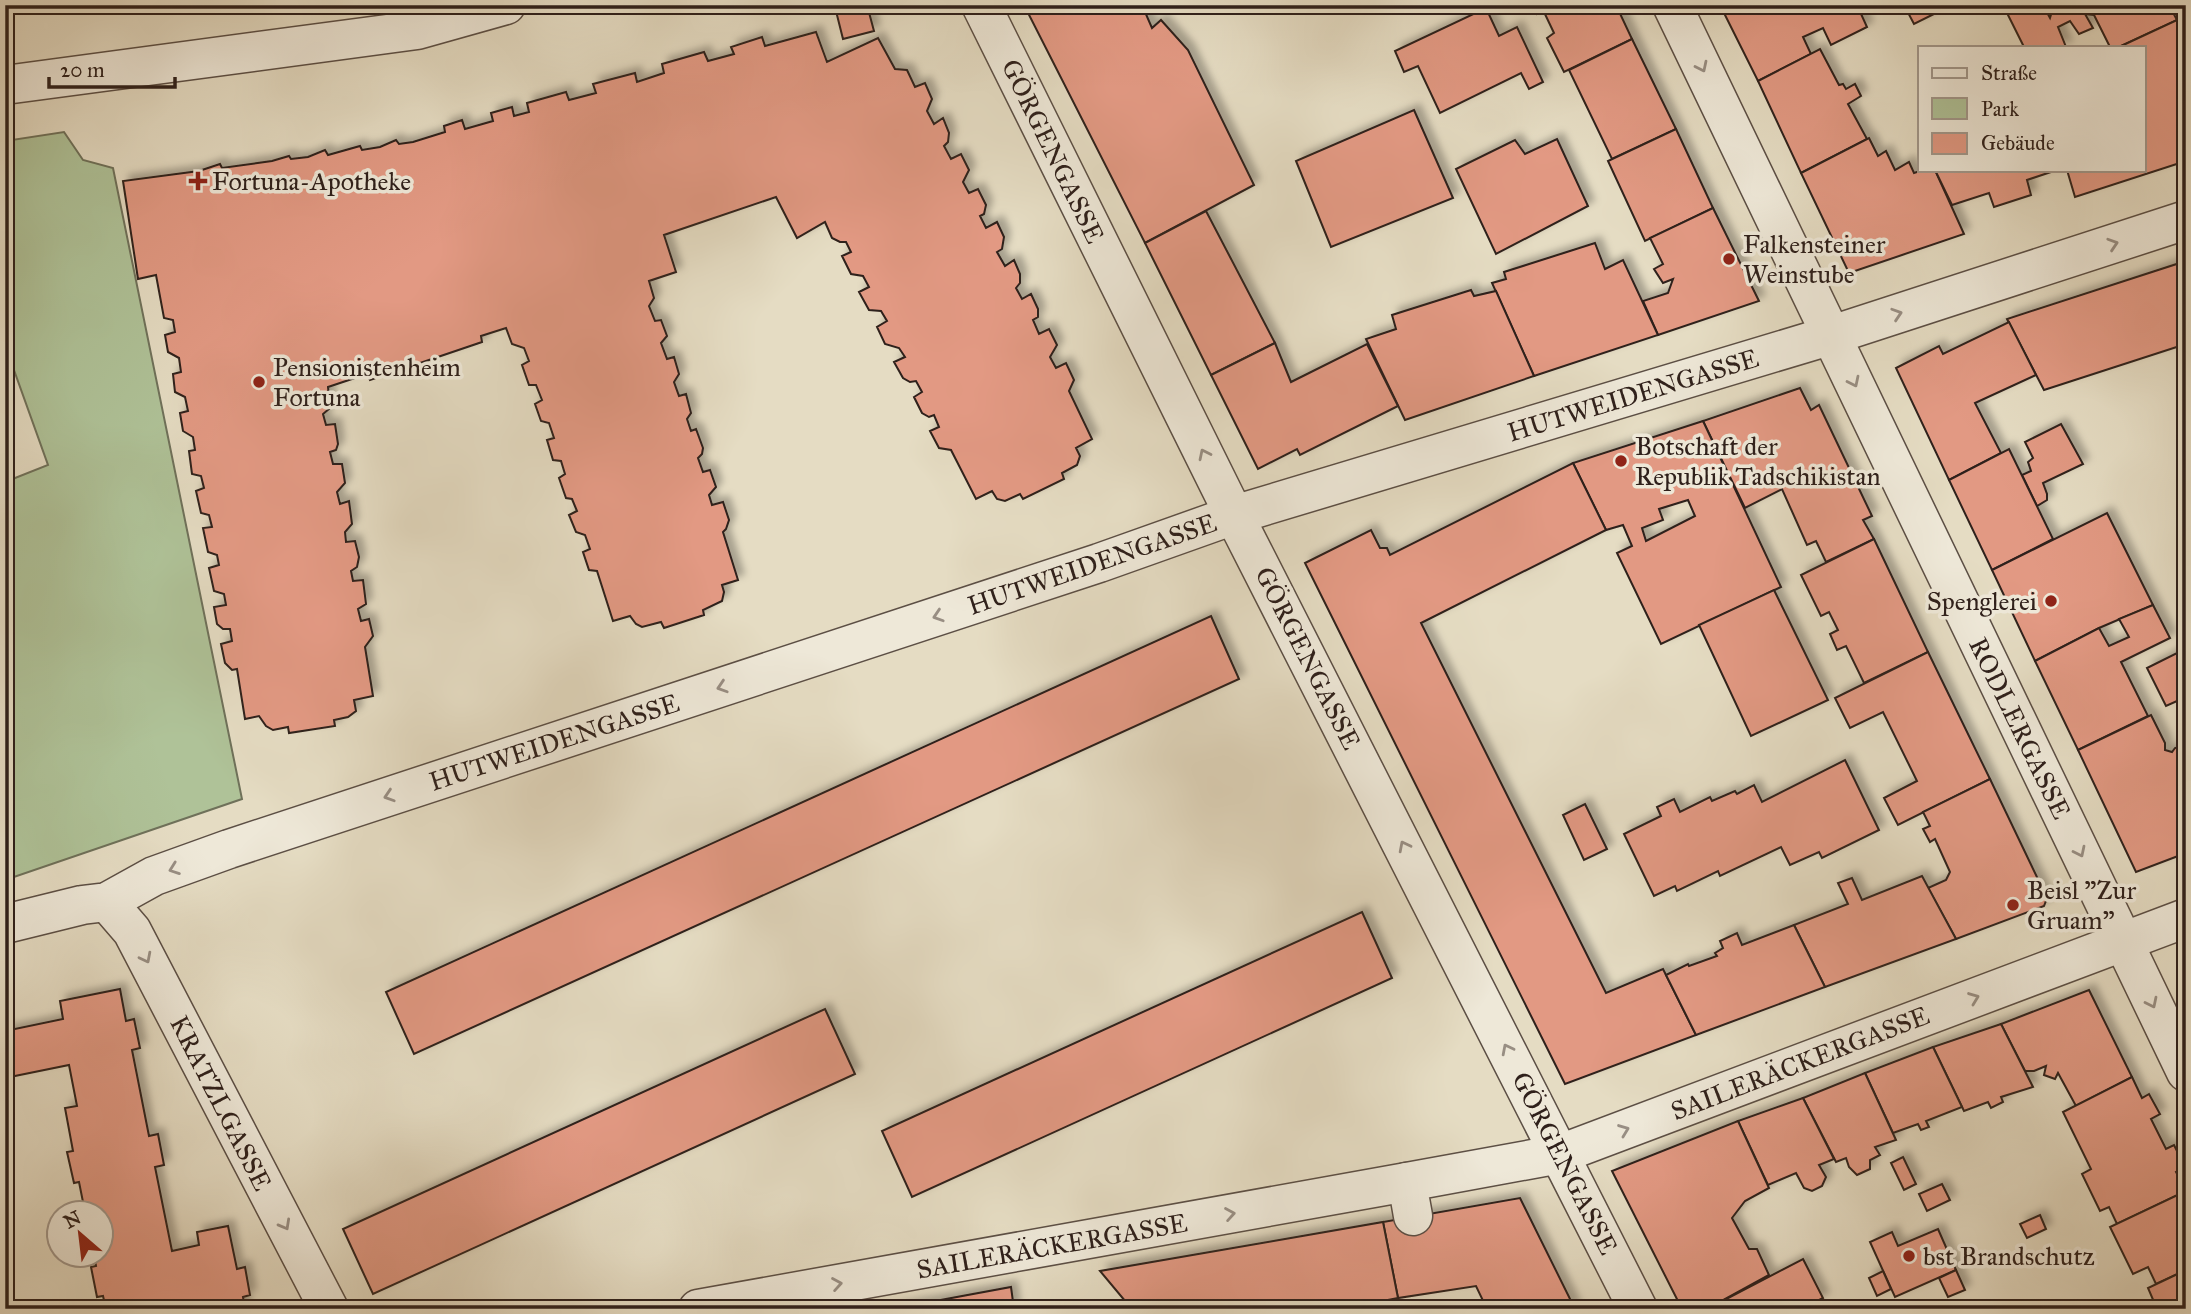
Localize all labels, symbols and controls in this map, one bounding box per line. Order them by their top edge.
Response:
scale bar [49,46,175,90]
legend [1918,46,2146,172]
street label: GÖRGENGASSE [995,54,1111,248]
text: 20 m [60,57,105,83]
one-way arrow [1694,60,1708,72]
text: Straße [1981,60,2037,86]
text: Park [1981,96,2019,122]
text: Gebäude [1981,130,2055,156]
place label: Fortuna-Apotheke [212,165,411,197]
marker: Fortuna-Apotheke [190,173,206,189]
place label: Falkensteiner Weinstube [1743,228,1886,290]
one-way arrow [2107,237,2119,252]
marker: Falkensteiner Weinstube [1721,251,1737,267]
one-way arrow [1890,308,1903,322]
street label: HUTWEIDENGASSE [1504,342,1762,448]
place label: Pensionistenheim Fortuna [273,351,461,413]
marker: Pensionistenheim Fortuna [251,374,267,390]
one-way arrow [1846,375,1860,387]
place label: Botschaft der Republik Tadschikistan [1635,430,1880,492]
one-way arrow [1198,449,1212,461]
marker: Botschaft der Republik Tadschikistan [1613,453,1629,469]
street label: HUTWEIDENGASSE [963,506,1221,622]
street label: GÖRGENGASSE [1248,561,1368,755]
place label: Spenglerei [1927,585,2037,617]
marker: Spenglerei [2043,593,2059,609]
one-way arrow [932,608,944,623]
street label: RODLERGASSE [1962,632,2078,824]
one-way arrow [716,679,728,694]
street label: HUTWEIDENGASSE [425,686,683,798]
one-way arrow [384,788,396,802]
one-way arrow [1399,841,1412,853]
one-way arrow [2072,845,2086,857]
one-way arrow [168,861,180,875]
place label: Beisl "Zur Gruam" [2027,874,2136,936]
marker: Beisl "Zur Gruam" [2005,897,2021,913]
one-way arrow [138,951,151,963]
one-way arrow [1968,992,1980,1006]
one-way arrow [2144,996,2158,1008]
street label: SAILERÄCKERGASSE [1666,999,1934,1127]
street label: KRATZLGASSE [163,1010,279,1196]
one-way arrow [1501,1044,1515,1056]
street label: GÖRGENGASSE [1505,1066,1625,1260]
one-way arrow [1617,1124,1629,1138]
north arrow [46,1198,116,1268]
text: N [60,1205,85,1233]
street label: SAILERÄCKERGASSE [914,1206,1190,1286]
one-way arrow [1224,1207,1236,1222]
one-way arrow [277,1218,290,1230]
place label: bst Brandschutz [1923,1240,2095,1272]
marker: bst Brandschutz [1901,1248,1917,1264]
one-way arrow [831,1278,843,1293]

